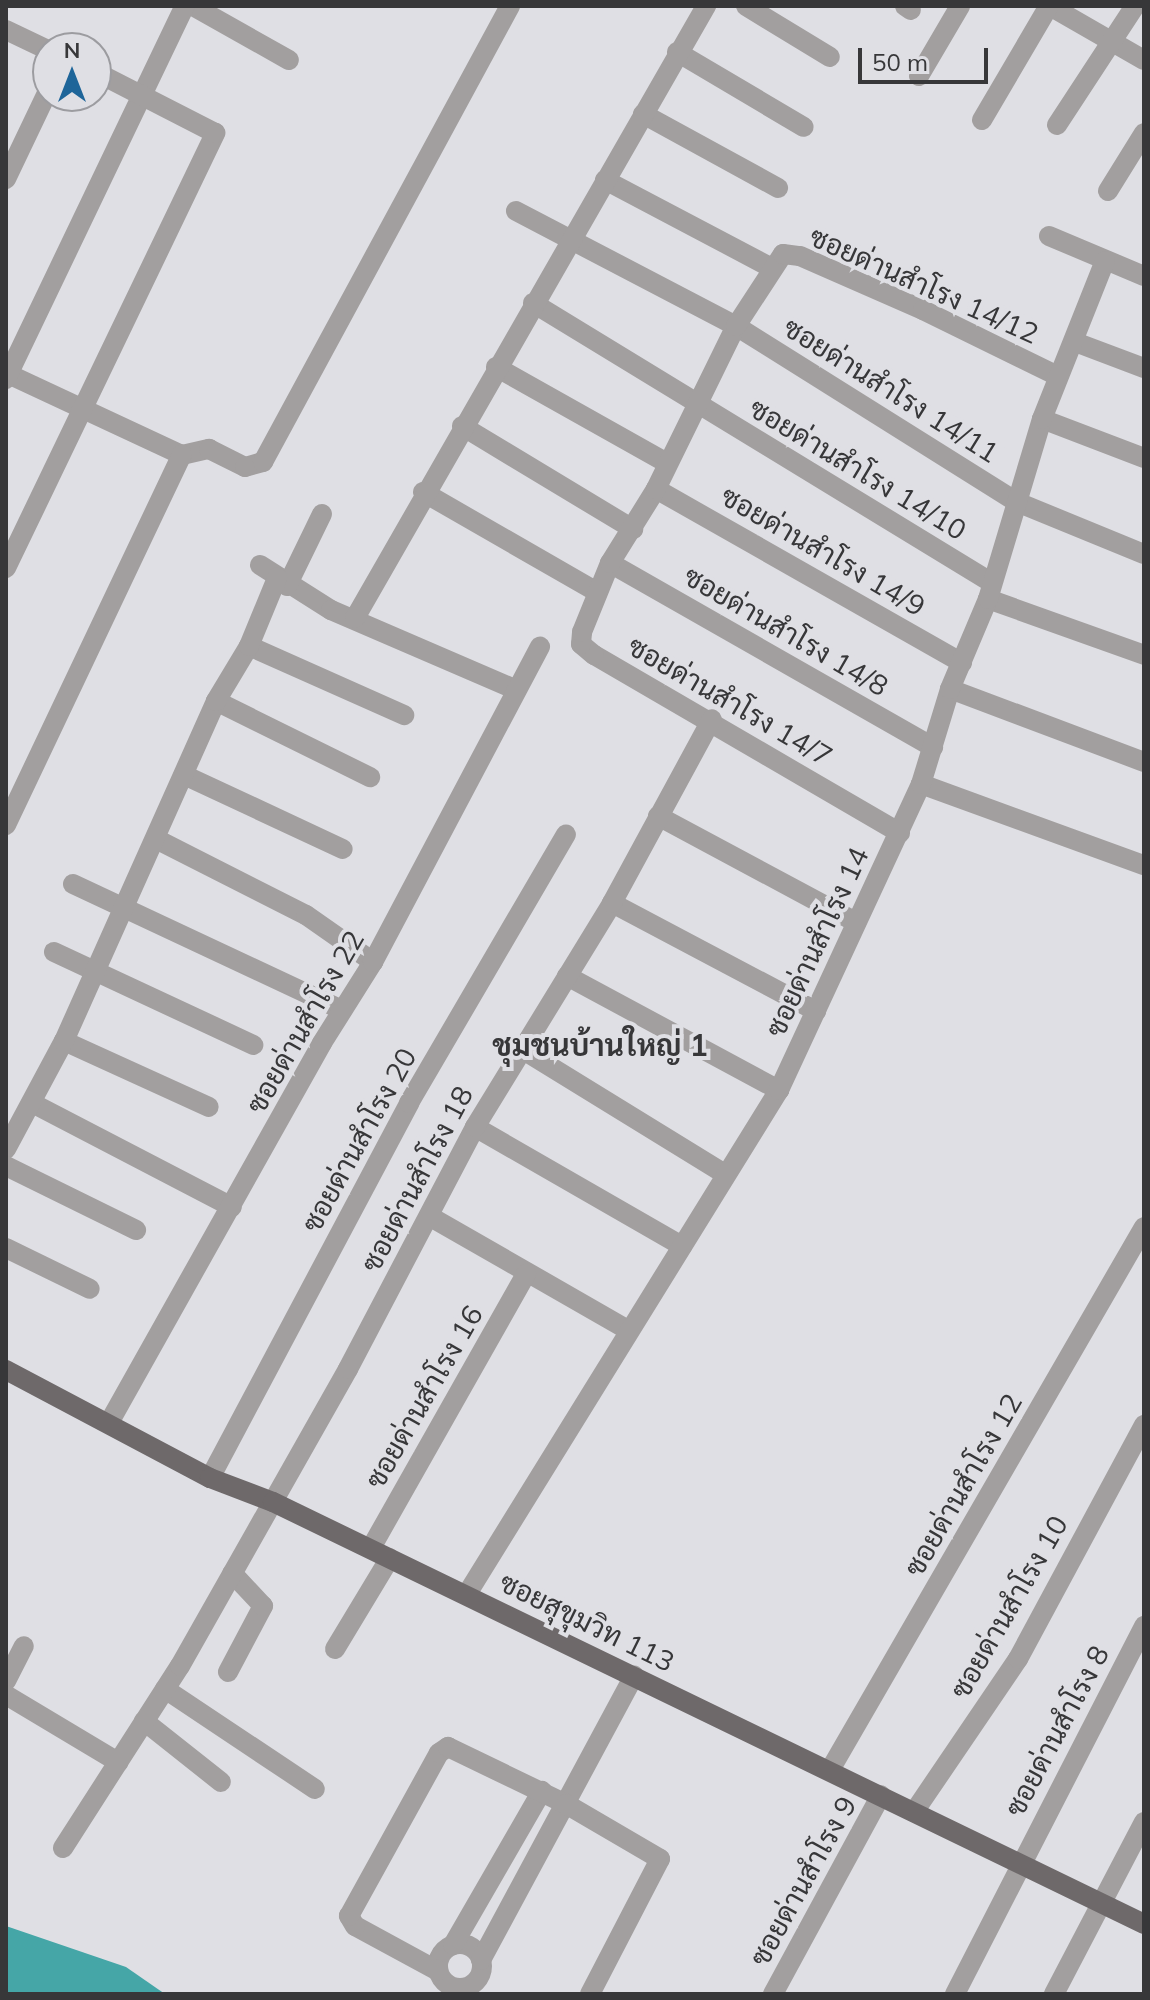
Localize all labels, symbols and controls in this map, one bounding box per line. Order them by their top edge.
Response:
north arrow [32,32,112,112]
scale bar [862,32,992,82]
text: N [64,36,80,64]
text: 50 m [872,47,928,77]
street label: ซอยด่านสำโรง 14/12 [804,219,1044,351]
street label: ซอยด่านสำโรง 14/11 [777,310,1005,470]
street label: ซอยด่านสำโรง 14/10 [744,391,972,547]
street label: ซอยด่านสำโรง 14/9 [715,479,931,623]
street label: ซอยด่านสำโรง 14/8 [678,559,894,703]
street label: ซอยด่านสำโรง 14/7 [622,629,838,773]
street label: ซอยด่านสำโรง 14 [758,842,876,1042]
street label: ซอยด่านสำโรง 22 [239,925,371,1119]
district label: ชุมชนบ้านใหญ่ 1 [492,1027,708,1063]
street label: ซอยด่านสำโรง 20 [295,1042,423,1238]
street label: ซอยด่านสำโรง 18 [354,1080,480,1278]
street label: ซอยด่านสำโรง 16 [358,1300,490,1494]
street label: ซอยด่านสำโรง 12 [897,1388,1029,1582]
street label: ซอยด่านสำโรง 10 [943,1510,1075,1704]
street label: ซอยสุขุมวิท 113 [494,1565,680,1679]
street label: ซอยด่านสำโรง 8 [998,1640,1116,1822]
street label: ซอยด่านสำโรง 9 [743,1790,863,1972]

